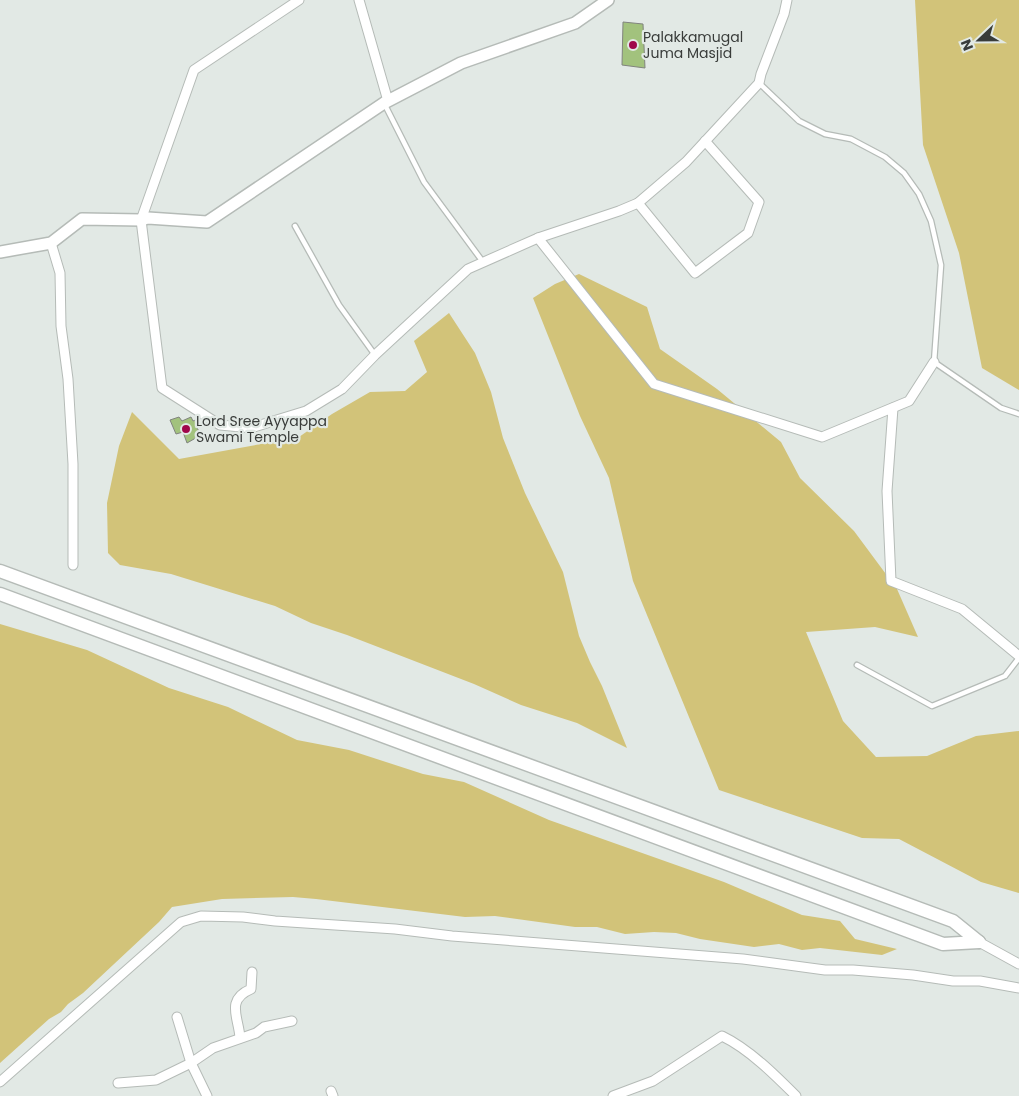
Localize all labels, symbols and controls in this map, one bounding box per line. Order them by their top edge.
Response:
north arrow [954,15,1004,65]
place label: Palakkamugal Juma Masjid [643,27,743,63]
text: N [956,36,978,53]
marker: Palakkamugal Juma Masjid [627,39,639,51]
place label: Lord Sree Ayyappa Swami Temple [196,411,327,447]
marker: Lord Sree Ayyappa Swami Temple [180,423,192,435]

